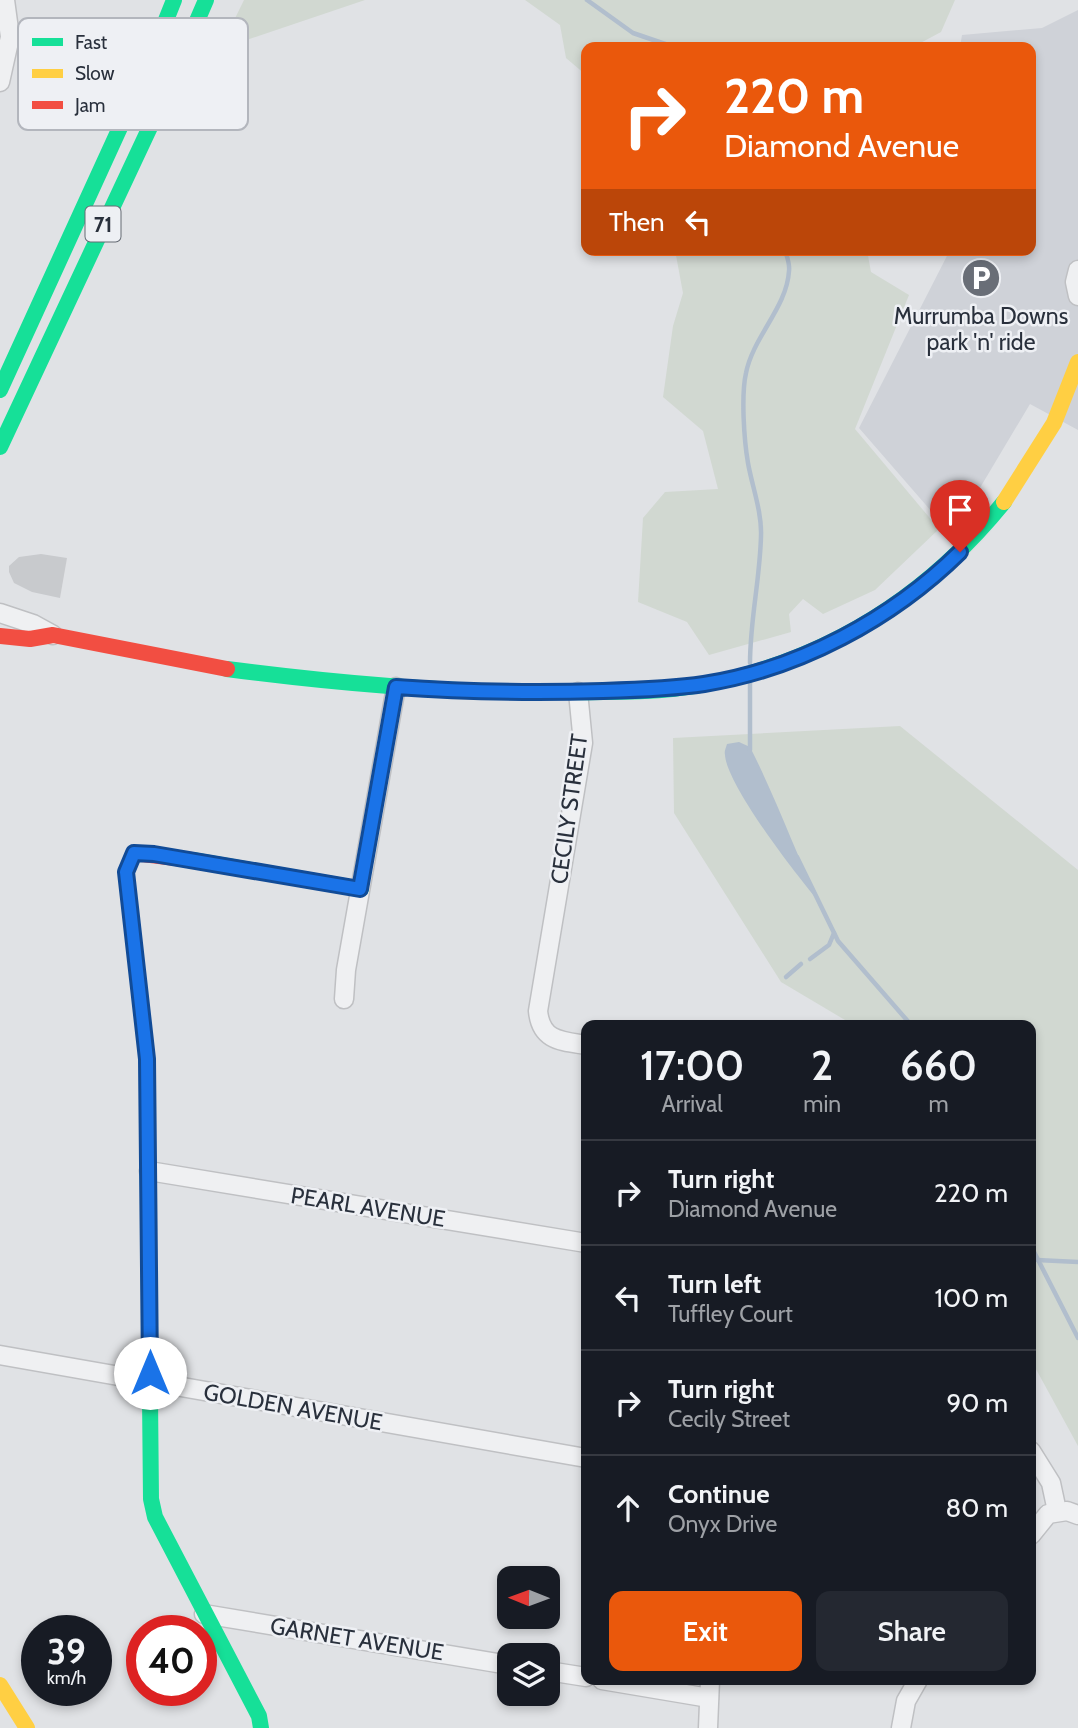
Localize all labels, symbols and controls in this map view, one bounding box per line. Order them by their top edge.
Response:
legend [18,18,248,130]
text: Fast [75,31,108,54]
text: Slow [75,62,115,85]
text: 220 m [724,66,864,125]
icon: right [609,70,700,161]
text: Jam [74,94,105,117]
text: Diamond Avenue [724,126,959,165]
icon: left [679,203,717,241]
road number: 71 [86,206,120,242]
text: Then [609,206,665,238]
parking icon: Murrumba Downs park 'n' ride [960,257,1002,299]
place label: Murrumba Downs park 'n' ride [894,302,1068,356]
pin [930,480,990,552]
icon: arrive [941,491,979,529]
street label: CECILY STREET [545,732,593,886]
text: 17:00 [640,1039,744,1091]
text: 2 [811,1039,833,1091]
text: 660 [900,1039,977,1091]
text: Arrival [662,1090,723,1118]
text: min [803,1090,841,1118]
text: m [928,1090,949,1118]
text: Turn right [668,1163,774,1195]
icon: right [609,1174,647,1212]
text: 220 m [934,1177,1008,1209]
street label: PEARL AVENUE [289,1181,447,1233]
text: Diamond Avenue [668,1195,837,1223]
text: Turn left [668,1268,761,1300]
icon: left [609,1279,647,1317]
text: 100 m [935,1282,1008,1314]
text: Tuffley Court [668,1300,793,1328]
position arrow [113,1336,187,1410]
text: Turn right [668,1373,774,1405]
street label: GOLDEN AVENUE [201,1378,385,1436]
icon: right [609,1384,647,1422]
text: 90 m [946,1387,1008,1419]
text: Cecily Street [668,1405,790,1433]
text: Continue [668,1478,770,1510]
icon: ahead [609,1489,647,1527]
text: 80 m [945,1492,1008,1524]
text: Onyx Drive [668,1510,777,1538]
north arrow [497,1566,560,1629]
map controls [497,1566,560,1706]
button: Exit [609,1591,802,1671]
button: Share [816,1591,1008,1671]
street label: GARNET AVENUE [268,1611,446,1667]
speed limit sign: 40 [126,1615,217,1706]
text: 39 [47,1630,86,1673]
button: layers [497,1643,560,1706]
text: km/h [47,1667,86,1689]

